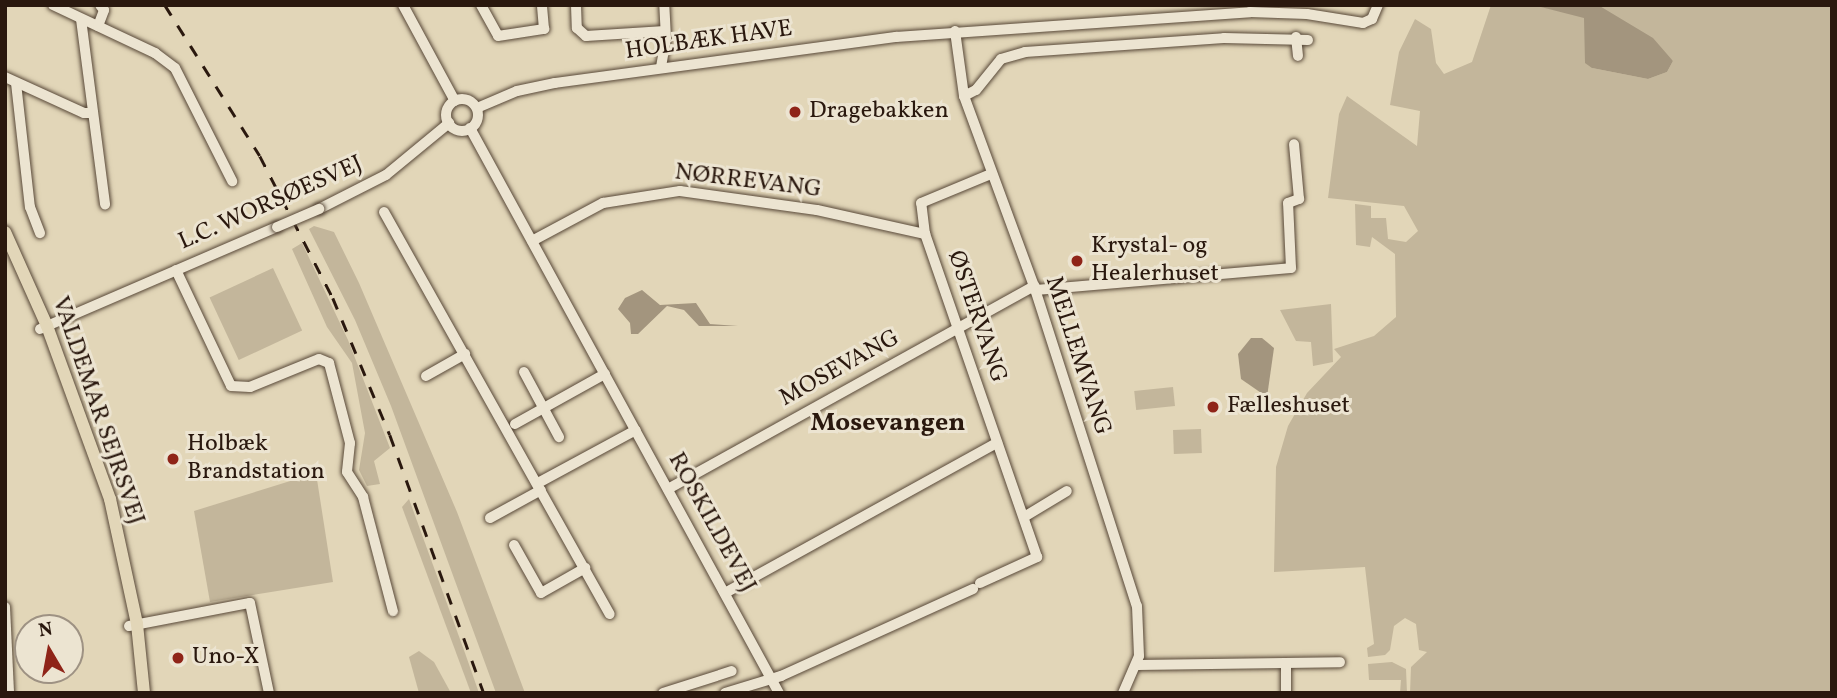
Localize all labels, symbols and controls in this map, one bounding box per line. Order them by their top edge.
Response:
street label: HOLBÆK HAVE [624,15,794,67]
place label: Dragebakken [809,98,949,126]
marker: Dragebakken [787,104,803,120]
street label: L.C. WORSØESVEJ [174,150,368,258]
street label: NØRREVANG [673,159,823,205]
place label: Krystal- og Healerhuset [1091,233,1219,289]
street label: ØSTERVANG [940,247,1012,387]
marker: Krystal- og Healerhuset [1069,253,1085,269]
street label: MELLEMVANG [1038,273,1116,439]
street label: VALDEMAR SEJRSVEJ [44,293,150,529]
street label: MOSEVANG [775,324,905,414]
place label: Fælleshuset [1227,393,1350,421]
marker: Fælleshuset [1205,399,1221,415]
district label: Mosevangen [811,408,965,440]
place label: Holbæk Brandstation [187,431,325,487]
street label: ROSKILDEVEJ [661,448,761,598]
marker: Holbæk Brandstation [165,451,181,467]
north arrow [14,614,84,684]
text: N [37,616,55,644]
place label: Uno-X [192,644,259,672]
marker: Uno-X [170,650,186,666]

